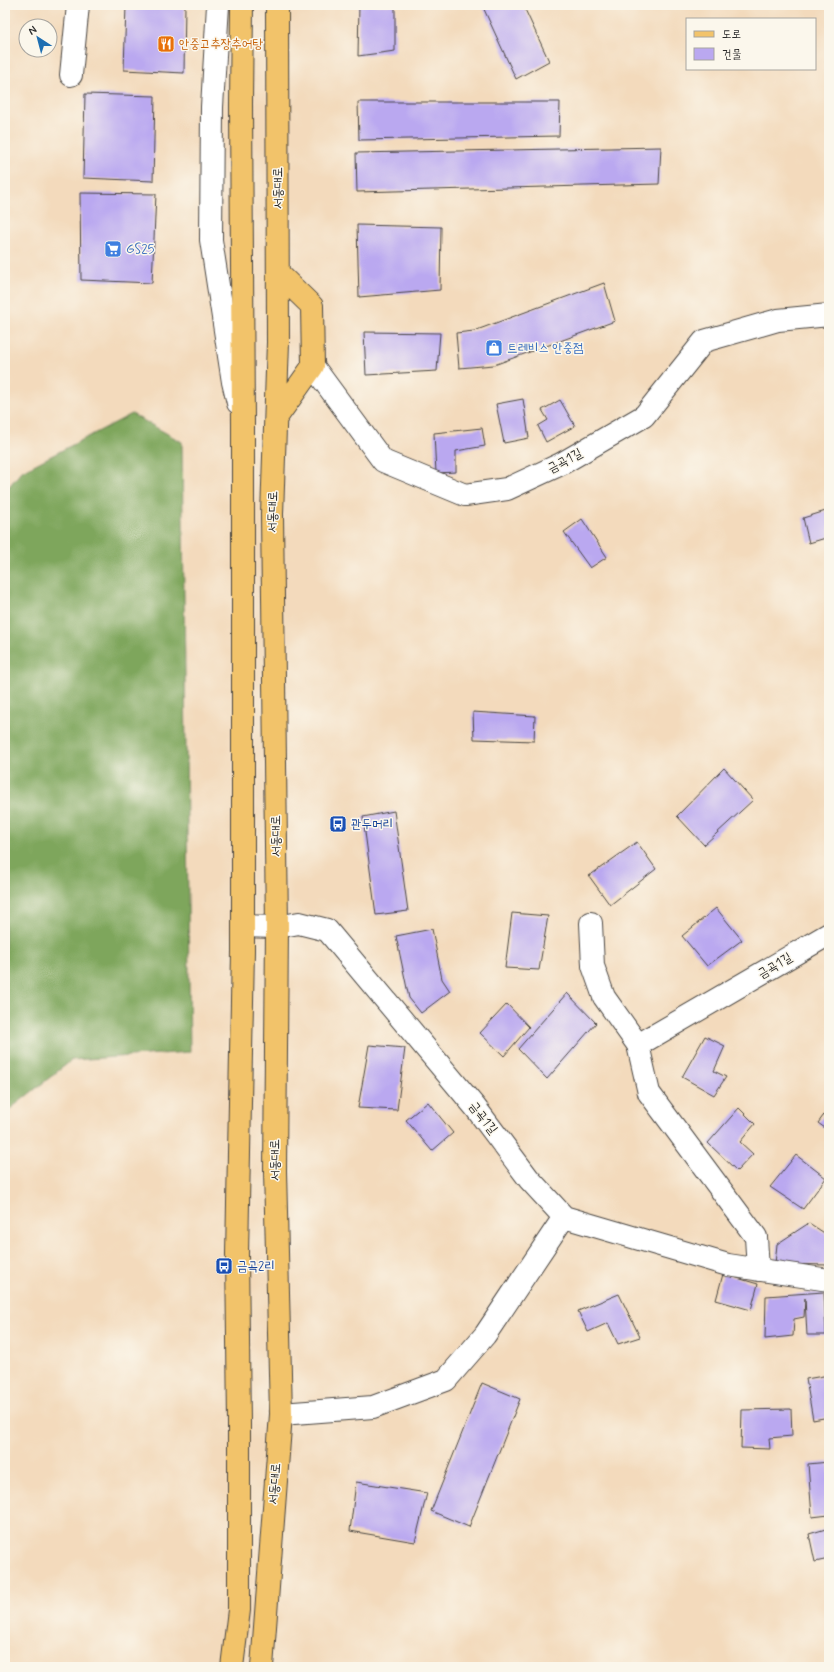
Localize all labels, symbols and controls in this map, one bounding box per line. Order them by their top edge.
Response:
north arrow [18,18,58,58]
legend [686,18,816,70]
text: N [26,23,40,39]
text: 도로 [722,27,741,43]
restaurant icon: 안중고추장추어탕 [156,34,176,54]
place label: 안중고추장추어탕 [179,36,263,53]
text: 건물 [722,47,742,63]
street label: 서동대로 [270,167,287,209]
supermarket icon: GS25 [103,239,123,259]
place label: GS25 [126,241,155,258]
shop icon: 트레비스 안중점 [484,338,504,358]
place label: 트레비스 안중점 [507,340,584,357]
street label: 금곡1길 [545,445,585,477]
street label: 서동대로 [264,491,282,533]
bus stop icon: 관두머리 [328,814,348,834]
street label: 서동대로 [268,815,285,857]
place label: 관두머리 [351,816,393,833]
street label: 금곡1길 [755,949,795,983]
street label: 금곡1길 [465,1098,501,1138]
street label: 서동대로 [267,1139,284,1181]
bus stop icon: 금곡2리 [214,1256,234,1276]
place label: 금곡2리 [237,1258,275,1275]
street label: 서동대로 [265,1463,285,1505]

